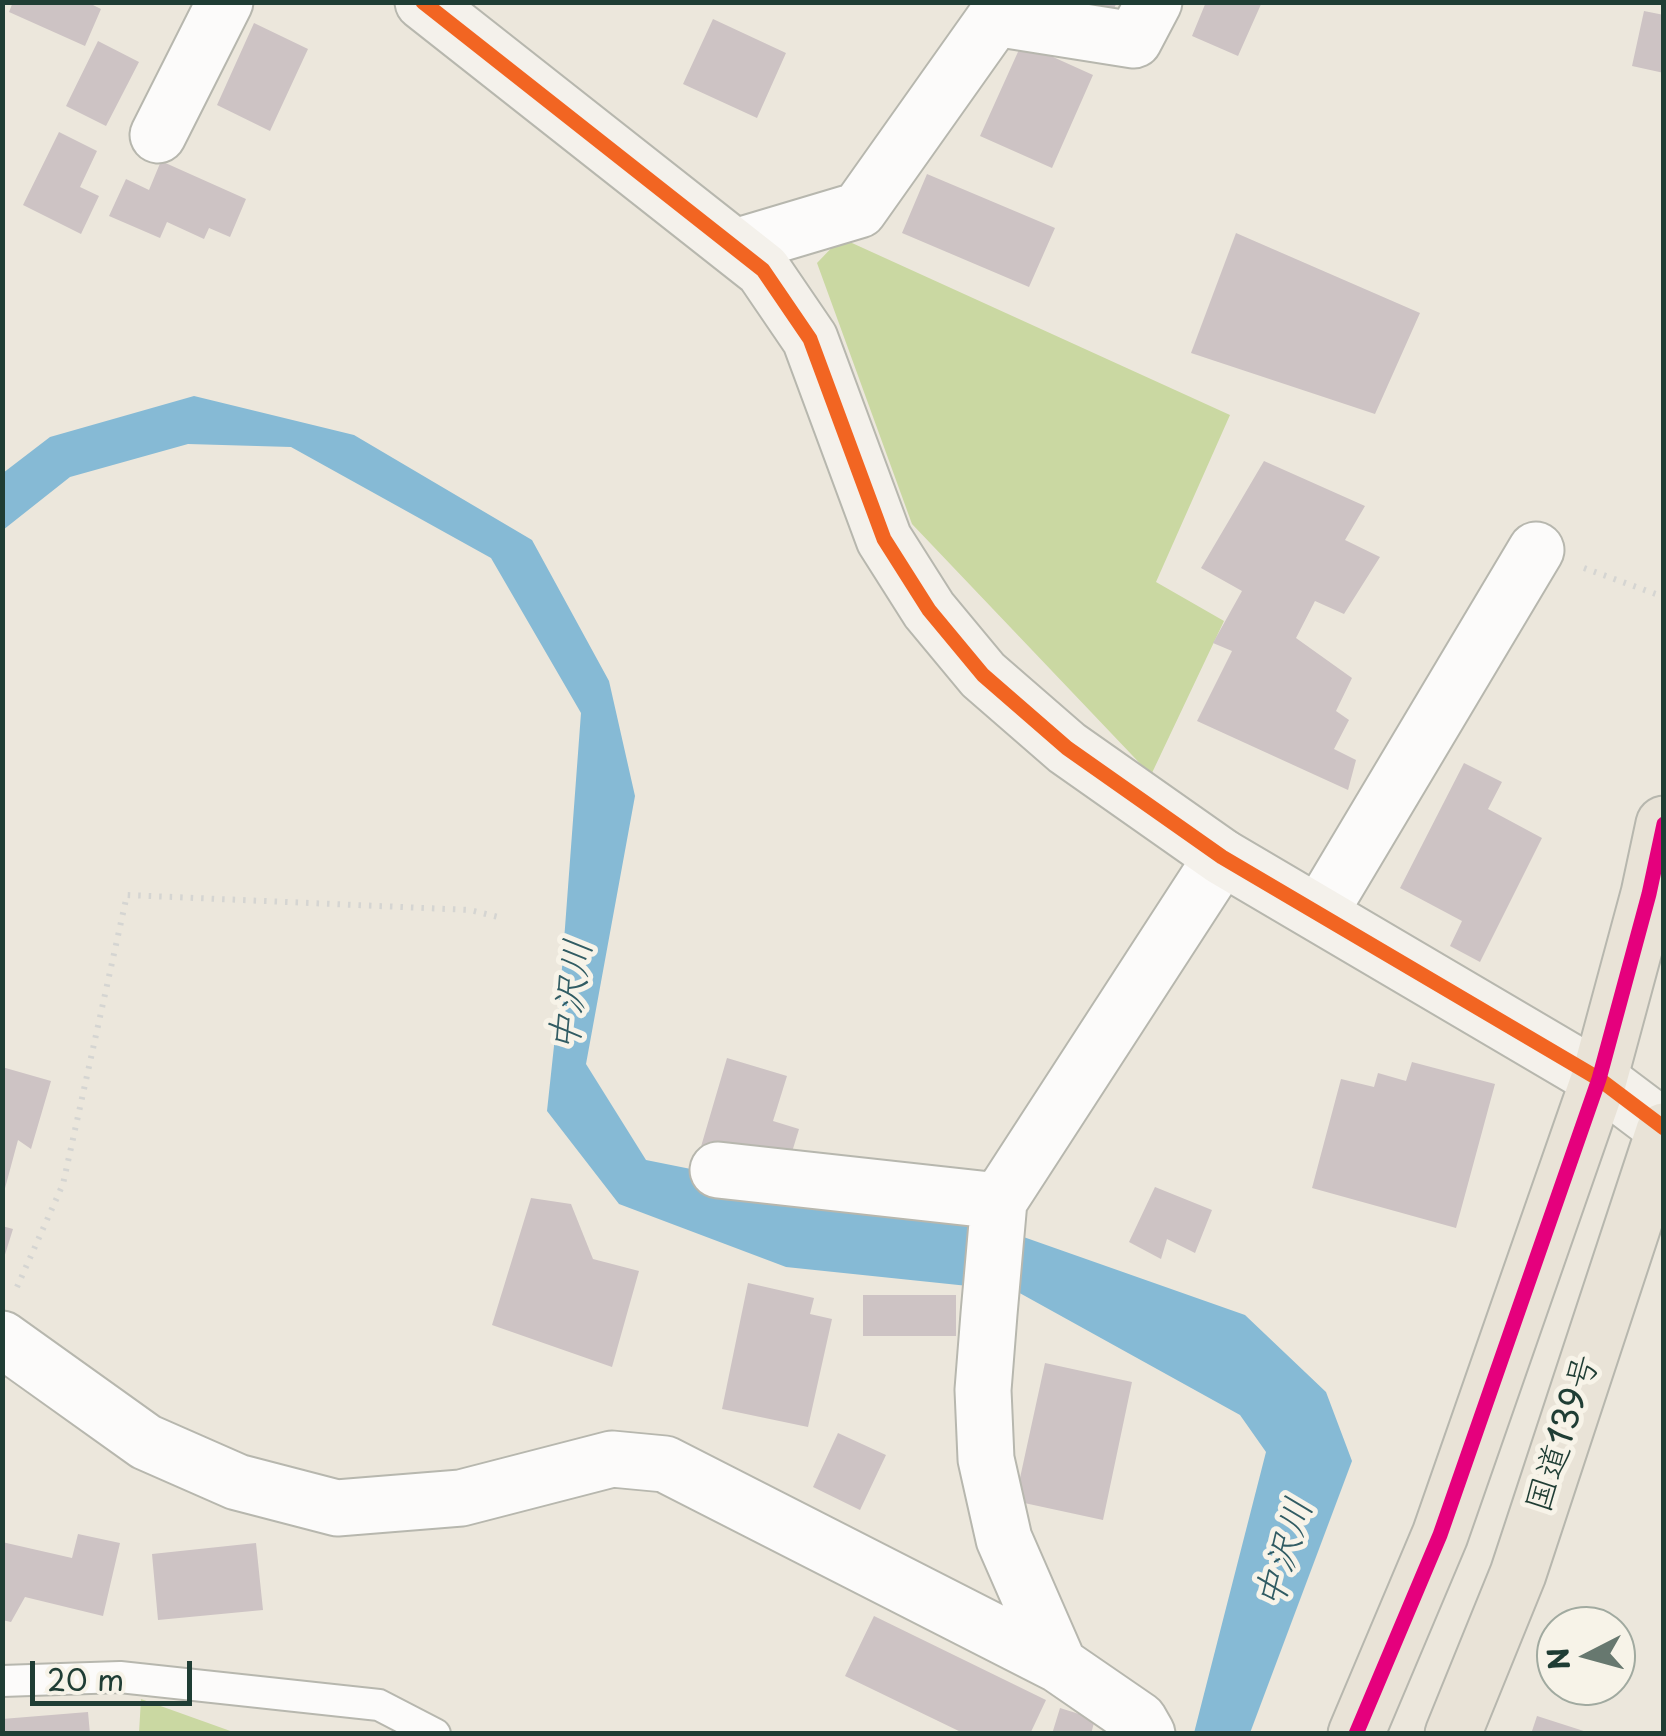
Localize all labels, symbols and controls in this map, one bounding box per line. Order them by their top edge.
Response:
water label: 中沢川 [542,936,604,1056]
street label: 国道139号 [1519,1350,1609,1518]
water label: 中沢川 [1248,1493,1324,1615]
north arrow [1536,1606,1636,1706]
scale bar [35,1641,198,1703]
text: N [1535,1646,1580,1672]
text: 20 m [47,1656,124,1701]

